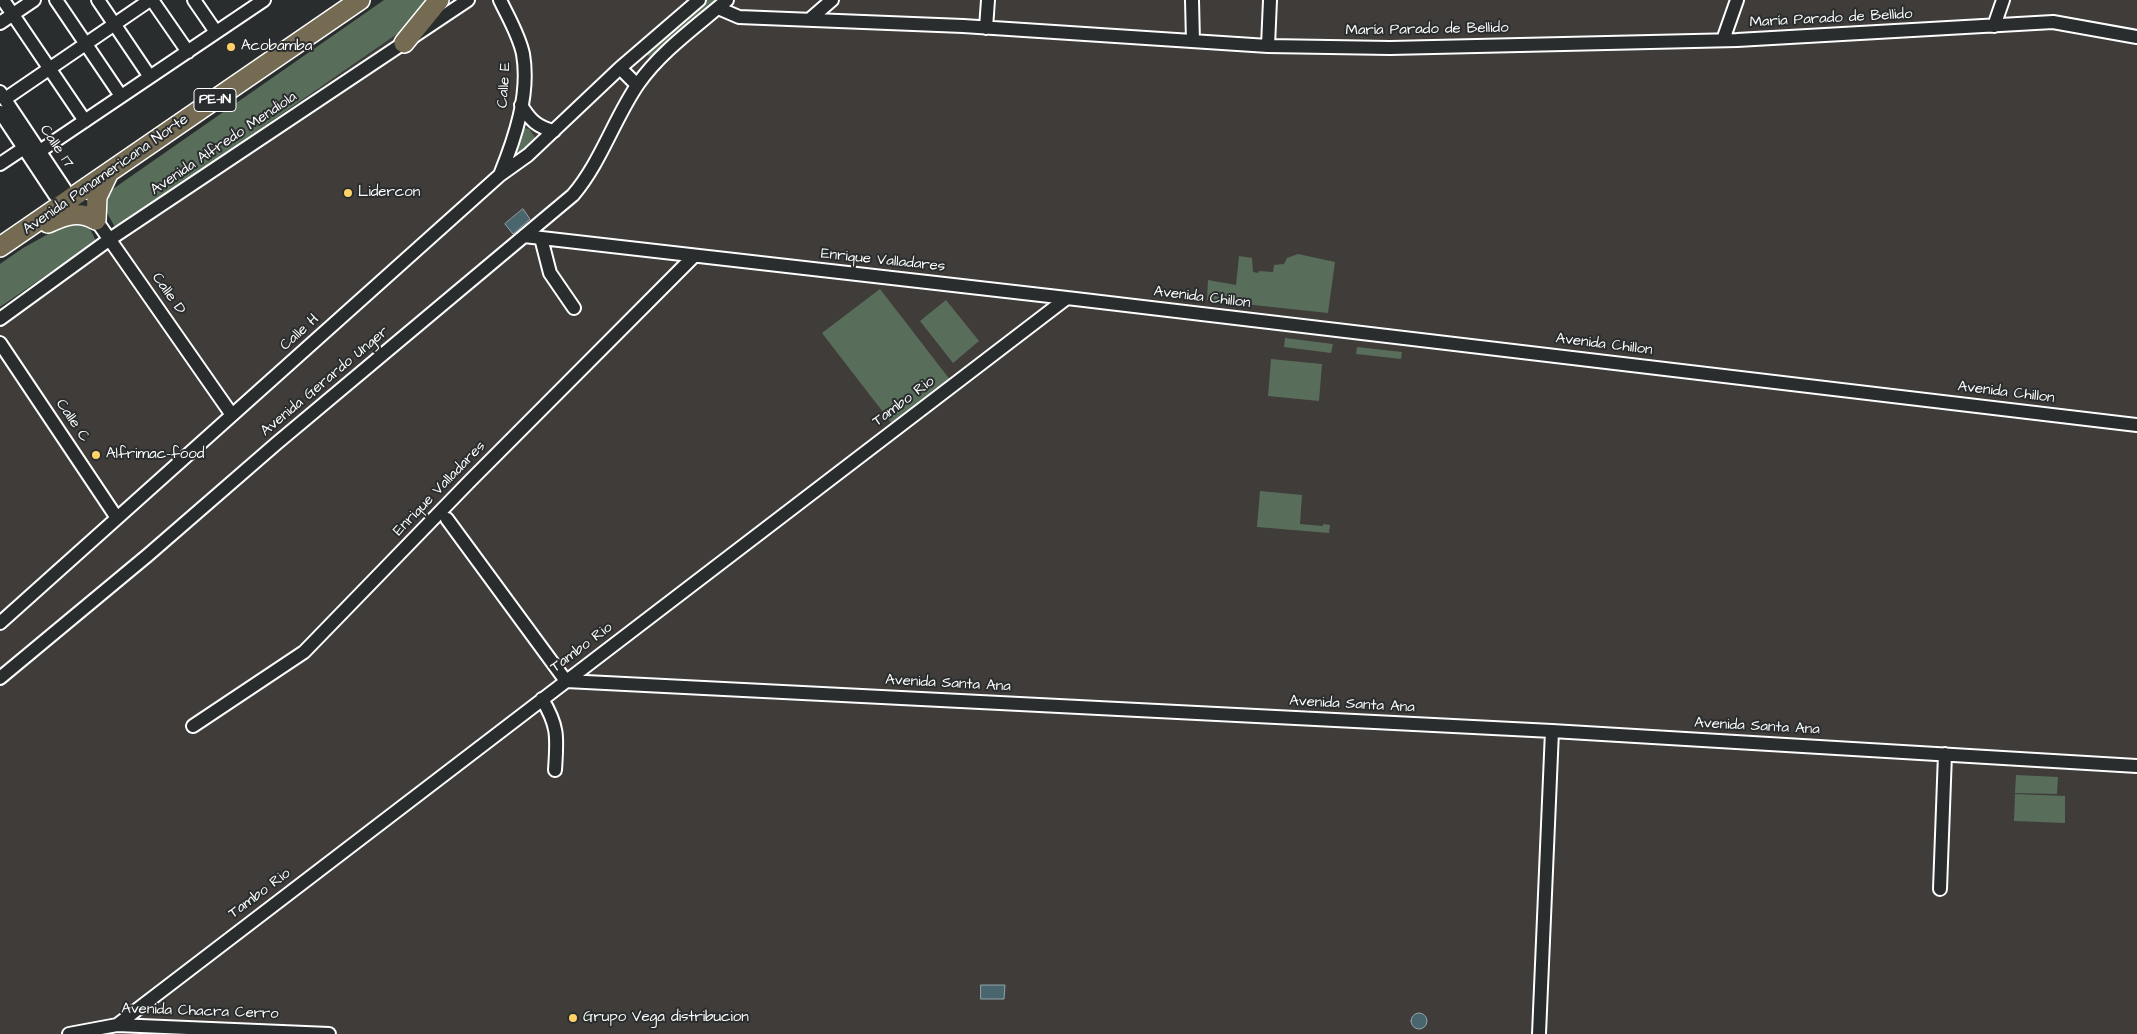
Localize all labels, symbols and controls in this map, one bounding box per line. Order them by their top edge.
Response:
street label: María Parado de Bellido [1749,6,1913,32]
street label: María Parado de Bellido [1345,20,1509,40]
place label: Acobamba [241,38,312,56]
marker: Acobamba [225,41,237,53]
street label: Calle E [494,61,516,109]
street label: Avenida Alfredo Mendiola [147,88,301,200]
road number: PE-1N [194,88,236,112]
street label: Avenida Panamericana Norte [20,111,192,239]
street label: Calle 17 [35,122,77,172]
place label: Lidercon [358,184,420,202]
marker: Lidercon [342,187,354,199]
street label: Enrique Valladares [820,246,946,276]
street label: Calle D [147,270,189,318]
street label: Avenida Chillon [1152,283,1252,313]
street label: Calle H [277,311,323,355]
street label: Avenida Gerardo Unger [257,323,393,441]
street label: Avenida Chillon [1554,330,1654,360]
street label: Tambo Rio [869,373,939,431]
street label: Avenida Chillon [1956,378,2056,408]
street label: Calle C [51,396,93,446]
street label: Enrique Valladares [390,438,490,540]
place label: Alfrimac-food [106,446,204,464]
marker: Alfrimac-food [90,449,102,461]
street label: Tambo Rio [547,619,617,677]
street label: Avenida Santa Ana [885,672,1011,696]
street label: Avenida Santa Ana [1289,693,1415,717]
street label: Avenida Santa Ana [1694,715,1820,739]
street label: Tambo Rio [225,865,295,923]
street label: Avenida Chacra Cerro [121,1000,279,1024]
place label: Grupo Vega distribucion [583,1009,749,1027]
marker: Grupo Vega distribucion [567,1012,579,1024]

